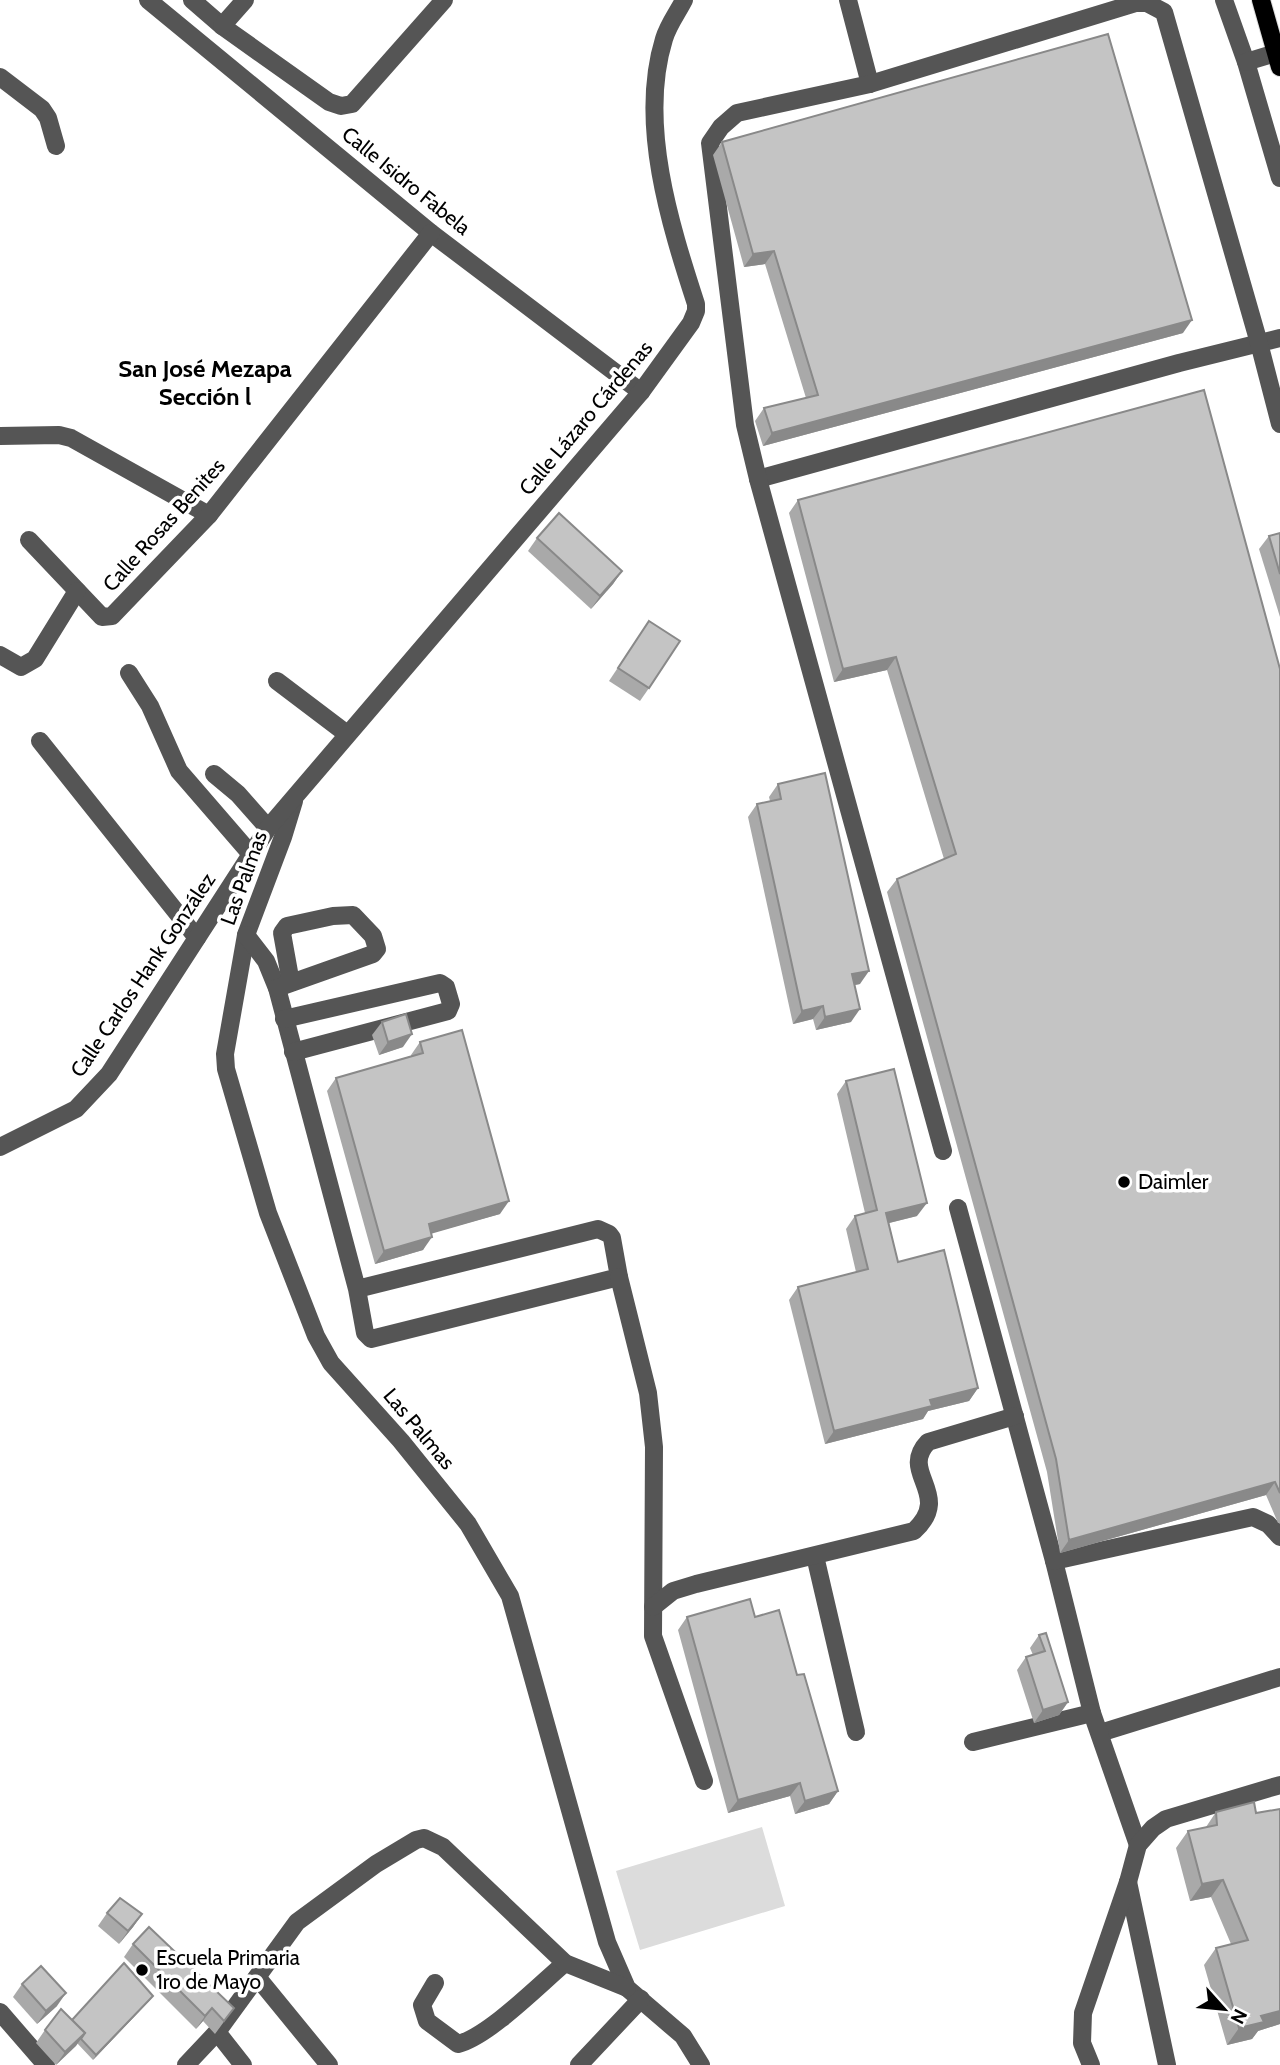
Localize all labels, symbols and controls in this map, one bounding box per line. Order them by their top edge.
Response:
street label: Calle Isidro Fabela [337,121,476,240]
street label: Calle Lázaro Cárdenas [514,335,658,500]
district label: San José Mezapa Sección l [118,354,292,411]
street label: Calle Rosas Benites [97,453,230,596]
street label: Las Palmas [215,827,272,928]
street label: Calle Carlos Hank González [65,868,220,1082]
place label: Daimler [1138,1169,1209,1194]
marker: Daimler [1116,1174,1132,1190]
street label: Las Palmas [378,1383,461,1474]
place label: Escuela Primaria 1ro de Mayo [156,1945,300,1994]
marker: Escuela Primaria 1ro de Mayo [134,1962,150,1978]
north arrow [1189,1974,1259,2044]
text: N [1225,2005,1252,2028]

